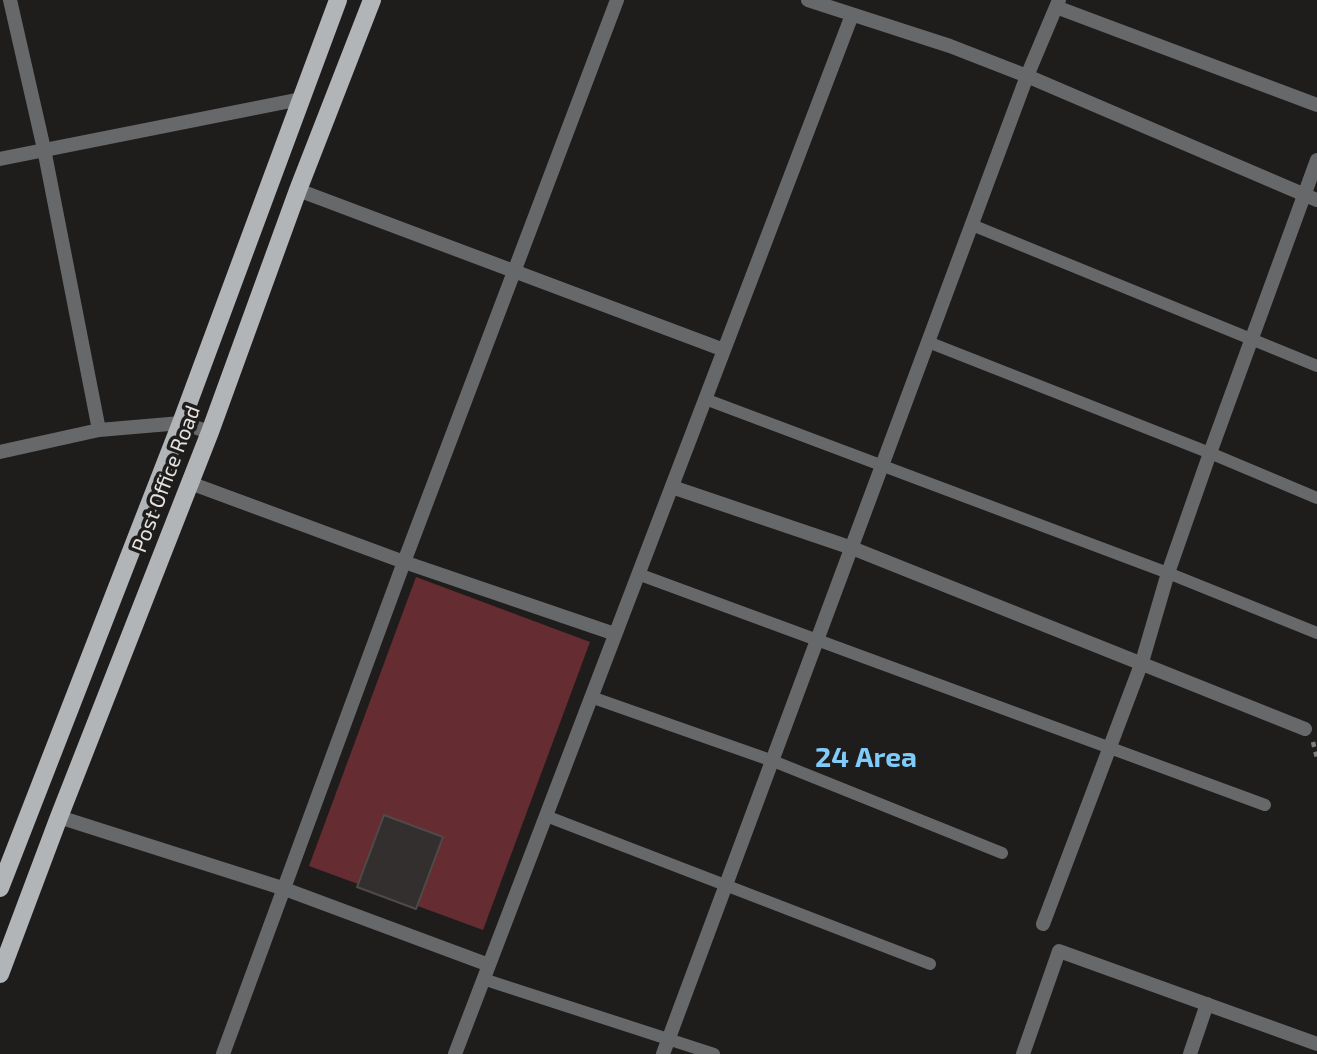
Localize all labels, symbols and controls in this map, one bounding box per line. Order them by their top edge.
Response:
street label: Post Office Road [126,402,206,556]
district label: 24 Area [815,741,917,775]

